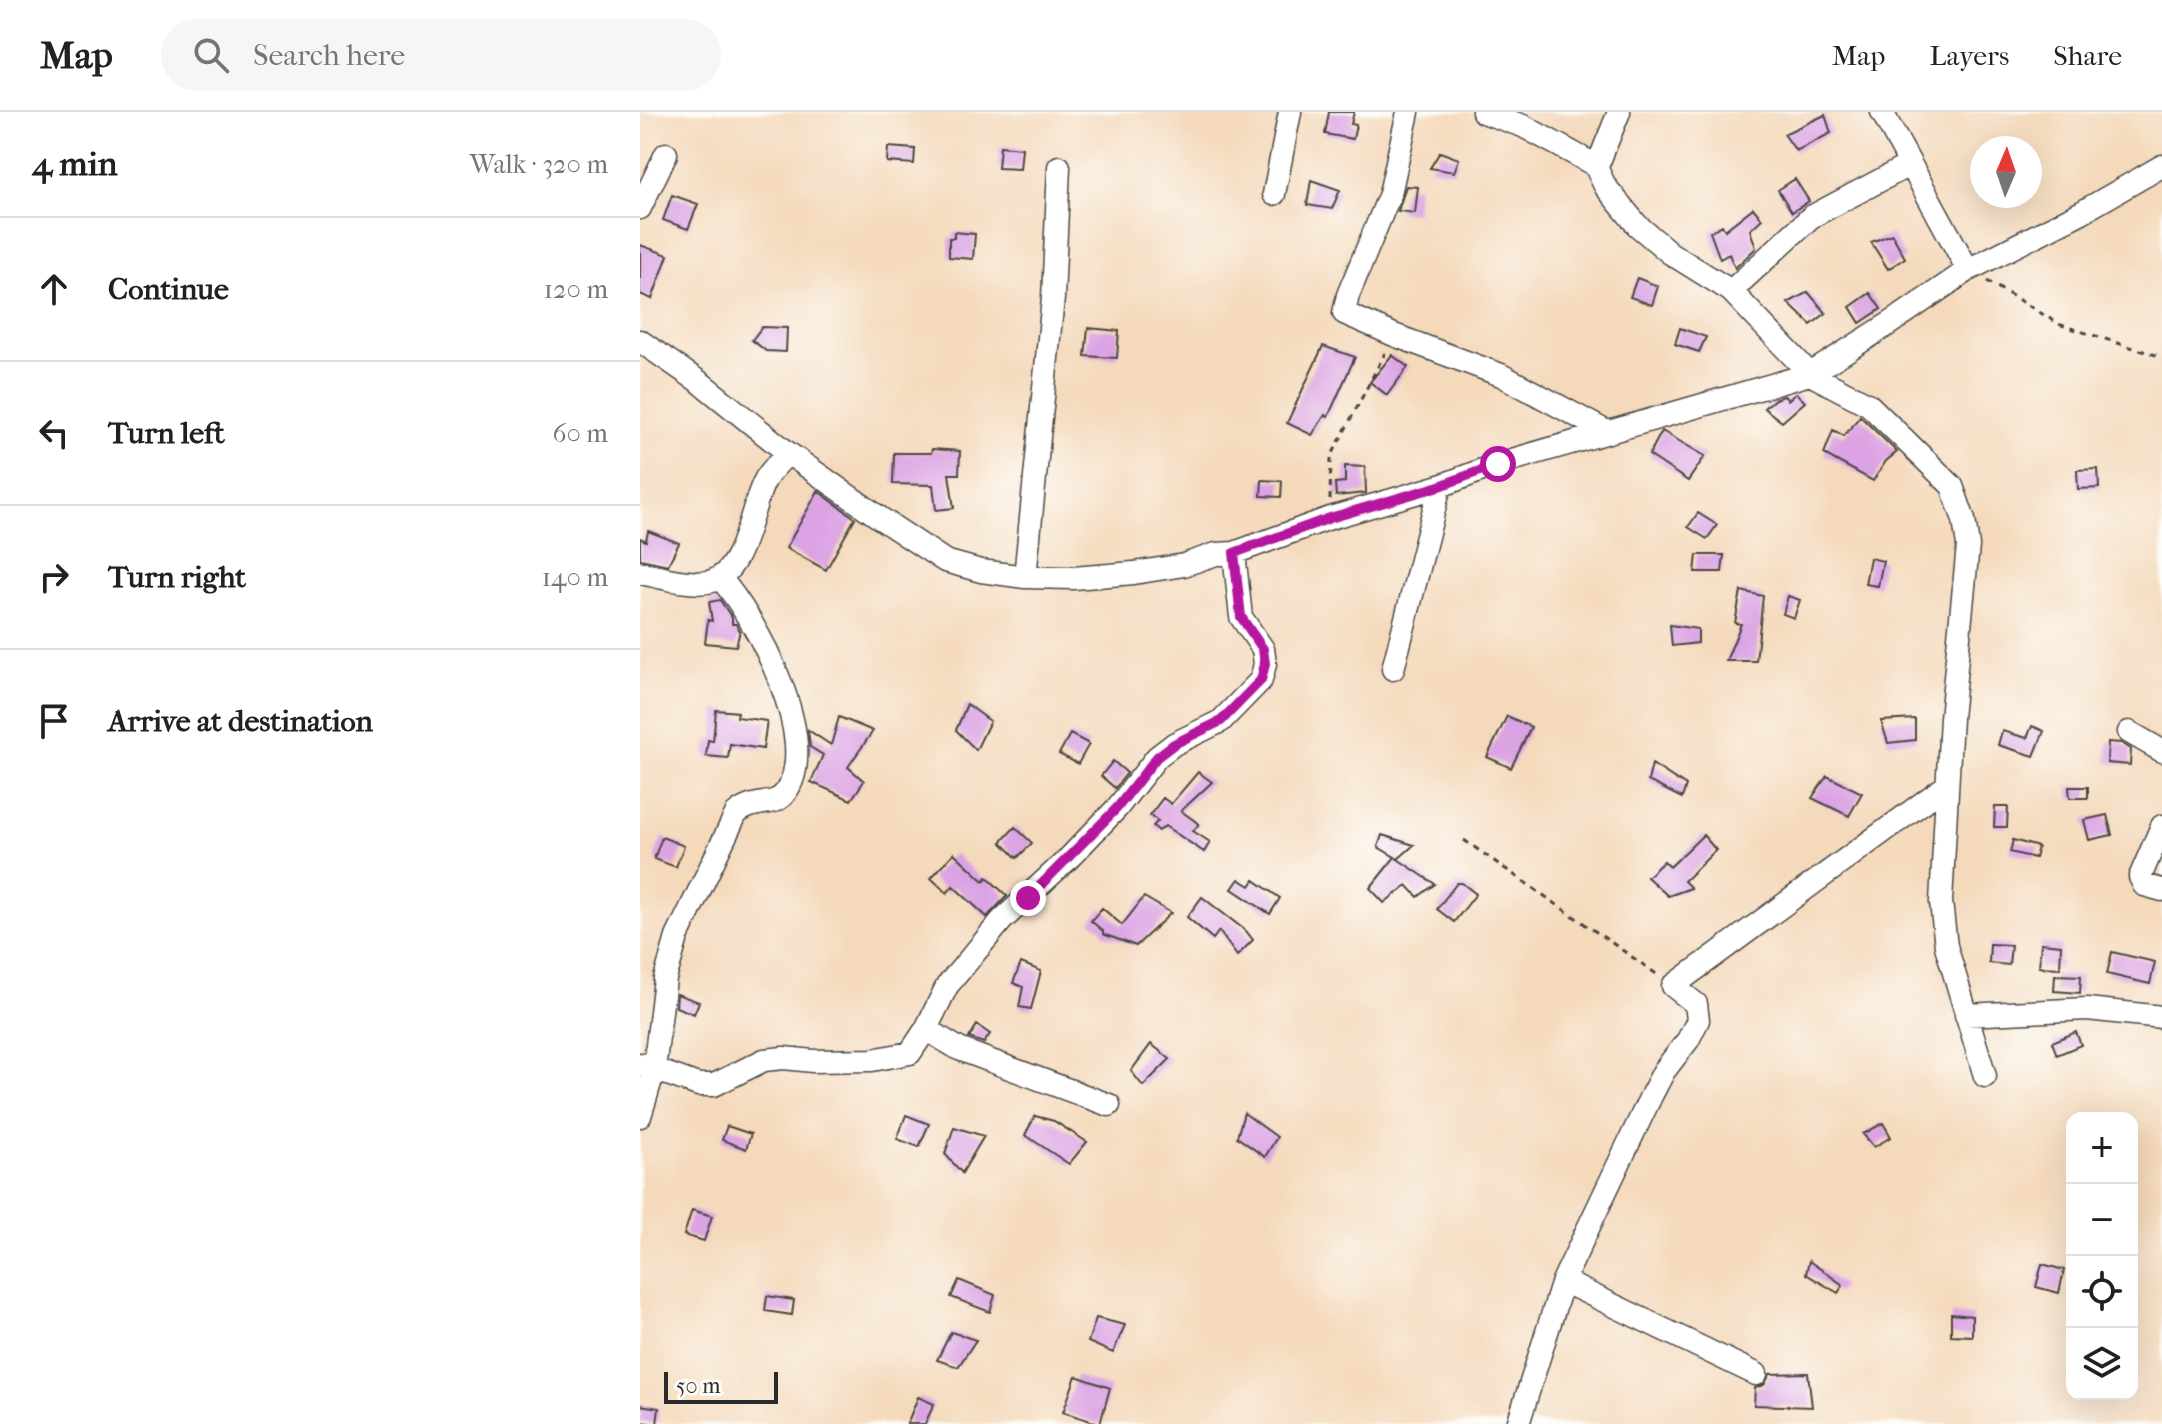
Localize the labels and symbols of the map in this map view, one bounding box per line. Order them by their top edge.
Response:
north arrow [1970,136,2042,208]
route start [1480,446,1516,482]
route end [1010,880,1046,916]
scale bar [664,1368,778,1404]

